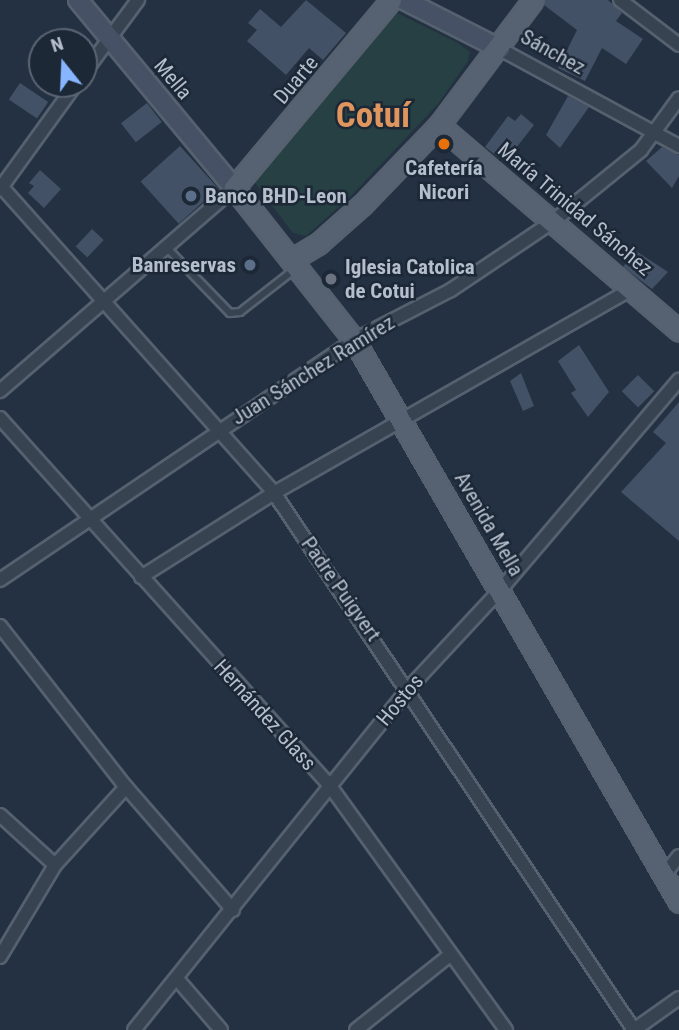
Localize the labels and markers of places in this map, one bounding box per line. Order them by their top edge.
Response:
marker: Cafetería Nicori [436,136,452,152]
place label: Cafetería Nicori [405,155,483,205]
place label: Banco BHD-Leon [205,183,347,209]
marker: Banco BHD-Leon [183,188,199,204]
place label: Banreservas [132,252,236,278]
place label: Iglesia Catolica de Cotui [345,254,475,304]
marker: Banreservas [242,257,258,273]
marker: Iglesia Catolica de Cotui [323,271,339,287]

